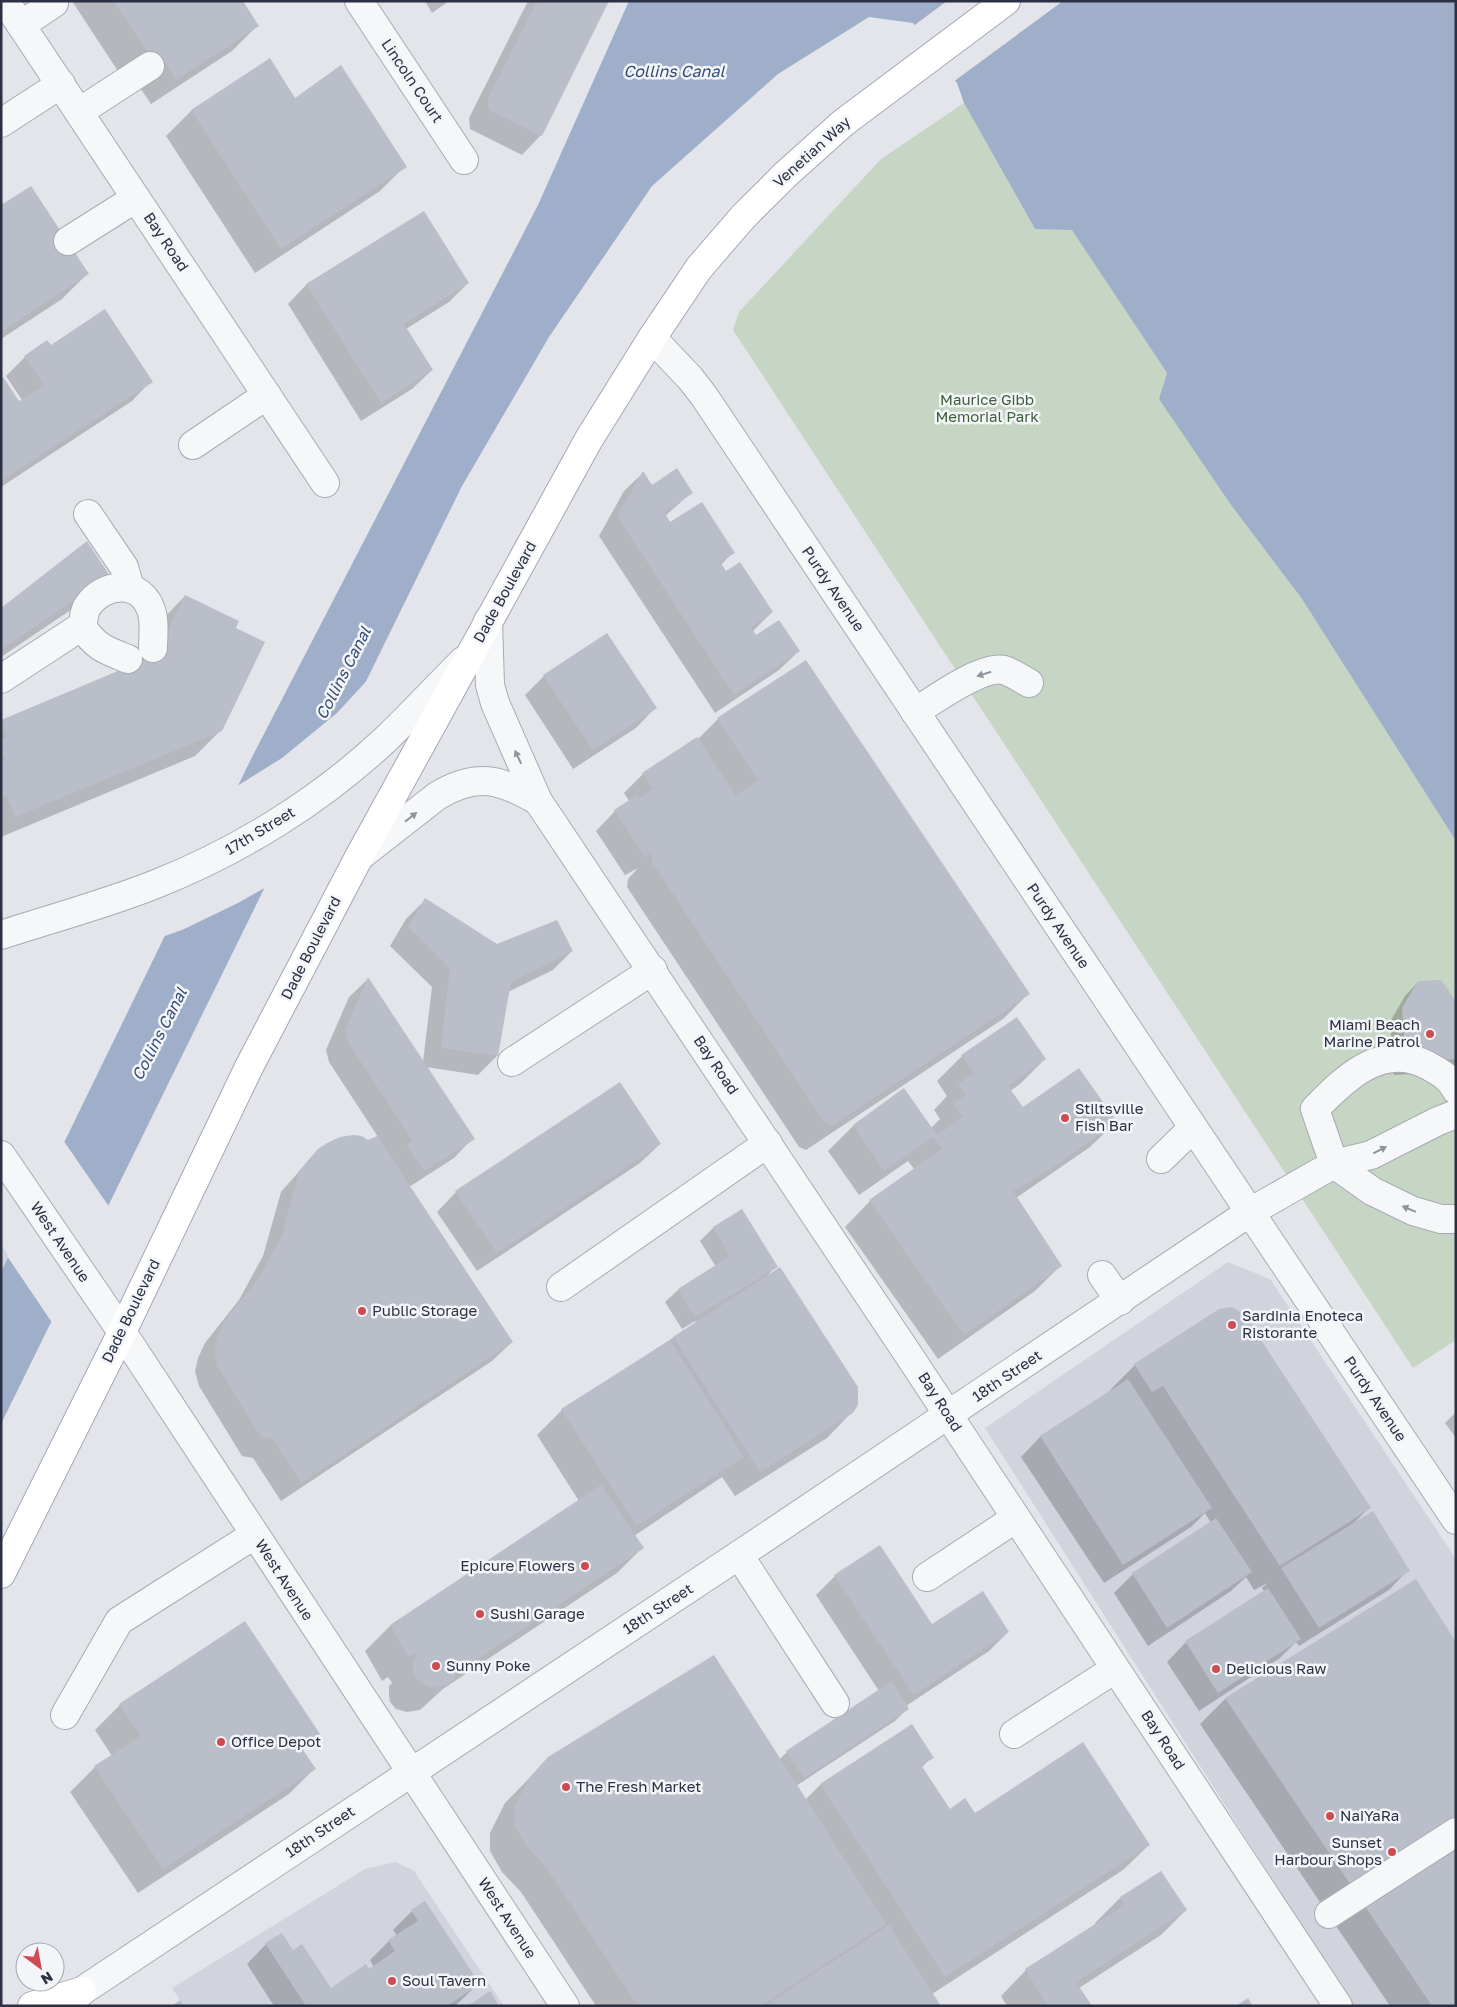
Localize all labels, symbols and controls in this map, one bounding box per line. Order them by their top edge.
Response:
street label: Lincoln Court [378,35,447,126]
water label: Collins Canal [623,61,726,81]
street label: Venetian Way [769,112,854,191]
street label: Bay Road [141,209,193,274]
park label: Maurice Gibb Memorial Park [935,390,1039,425]
street label: Dade Boulevard [469,538,539,645]
street label: Purdy Avenue [799,542,869,635]
water label: Collins Canal [311,623,375,723]
one-way arrow [976,671,991,678]
one-way arrow [514,749,522,764]
street label: 17th Street [221,802,298,858]
one-way arrow [404,811,417,822]
street label: Purdy Avenue [1024,879,1094,972]
street label: Dade Boulevard [276,893,344,1002]
water label: Collins Canal [127,984,191,1084]
place label: Miami Beach Marine Patrol [1324,1015,1420,1050]
marker: Miami Beach Marine Patrol [1424,1028,1436,1040]
street label: Bay Road [691,1032,743,1097]
place label: Stiltsville Fish Bar [1075,1099,1144,1134]
marker: Stiltsville Fish Bar [1059,1112,1071,1124]
one-way arrow [1374,1146,1387,1155]
street label: West Avenue [27,1198,95,1285]
one-way arrow [1402,1204,1416,1212]
street label: Dade Boulevard [97,1256,163,1365]
place label: Public Storage [372,1301,478,1319]
marker: Public Storage [356,1305,368,1317]
place label: Sardinia Enoteca Ristorante [1242,1306,1363,1341]
marker: Sardinia Enoteca Ristorante [1226,1319,1238,1331]
street label: 18th Street [968,1345,1045,1405]
street label: Purdy Avenue [1341,1352,1411,1445]
street label: Bay Road [915,1368,967,1435]
street label: West Avenue [252,1535,318,1624]
place label: Epicure Flowers [460,1556,575,1574]
marker: Epicure Flowers [579,1560,591,1572]
street label: 18th Street [619,1579,696,1637]
place label: Sushi Garage [490,1604,585,1622]
marker: Sushi Garage [474,1608,486,1620]
place label: Sunny Poke [446,1656,531,1674]
place label: Delicious Raw [1226,1659,1327,1677]
marker: Sunny Poke [430,1660,442,1672]
marker: Delicious Raw [1210,1663,1222,1675]
street label: Bay Road [1138,1706,1190,1773]
place label: Office Depot [231,1732,321,1750]
marker: Office Depot [215,1736,227,1748]
place label: The Fresh Market [576,1777,701,1795]
marker: The Fresh Market [560,1781,572,1793]
street label: 18th Street [281,1801,358,1861]
place label: NaiYaRa [1340,1806,1399,1824]
marker: NaiYaRa [1324,1810,1336,1822]
place label: Sunset Harbour Shops [1274,1833,1382,1868]
marker: Sunset Harbour Shops [1386,1846,1398,1858]
street label: West Avenue [475,1873,541,1962]
north arrow [15,1942,65,1992]
text: N [38,1968,56,1988]
place label: Soul Tavern [402,1971,486,1989]
marker: Soul Tavern [386,1975,398,1987]

